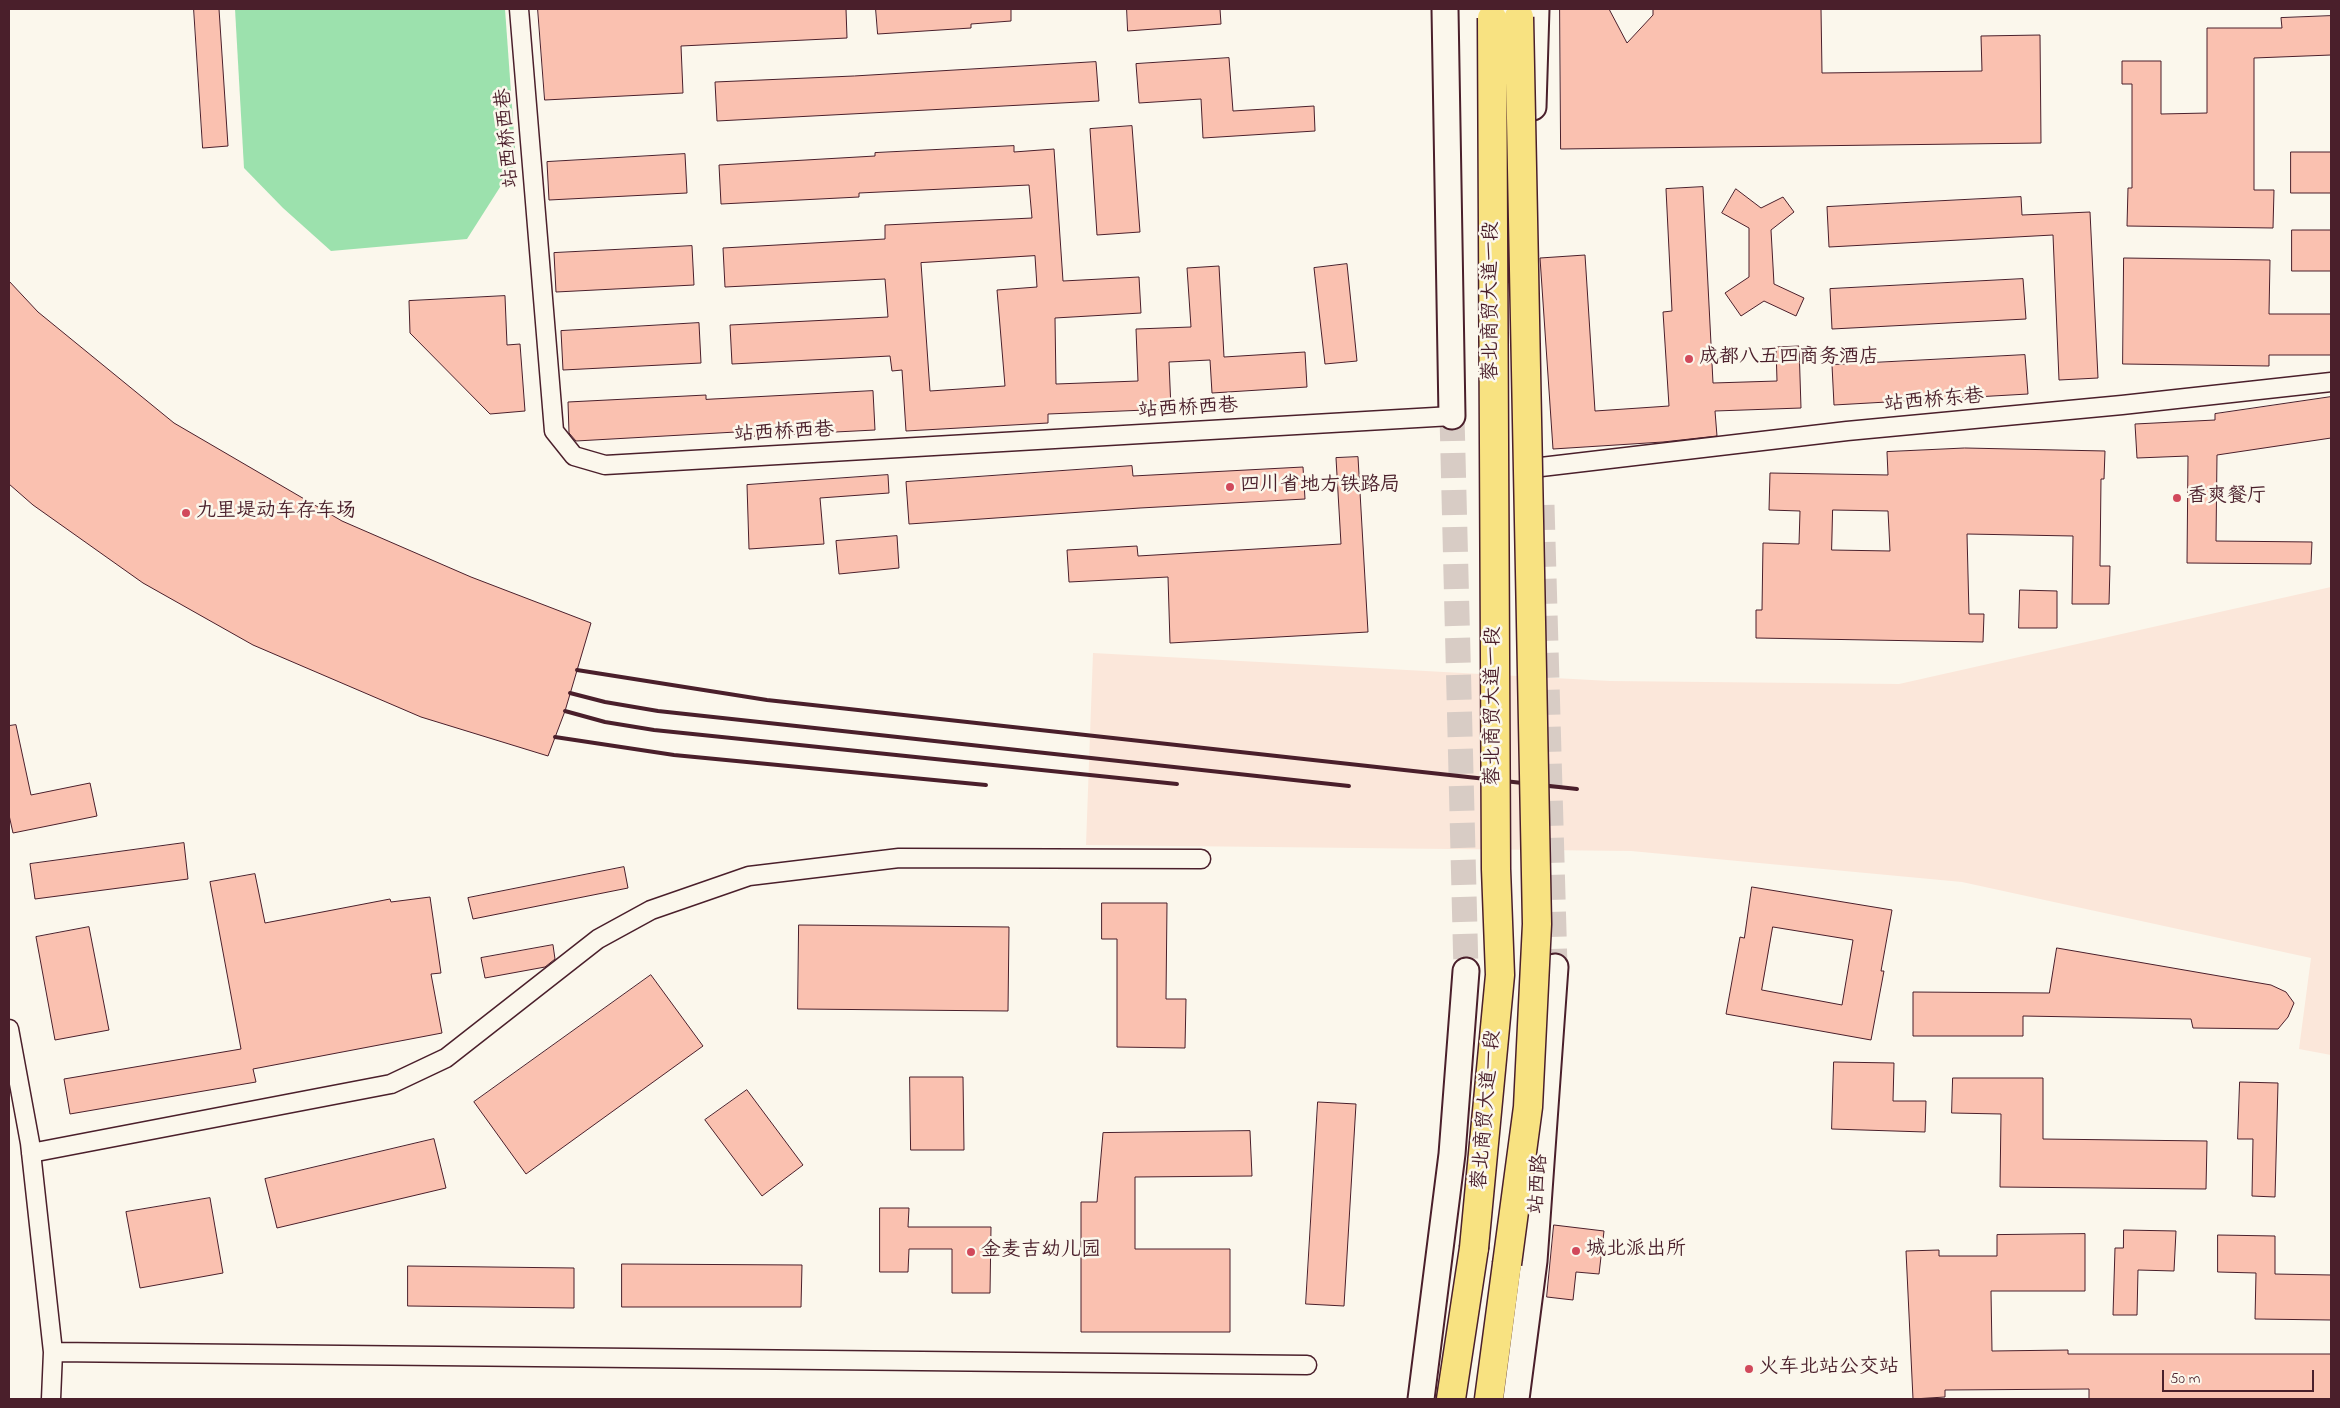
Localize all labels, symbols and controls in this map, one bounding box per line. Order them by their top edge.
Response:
street label: 站西桥西巷 [493,87,525,189]
street label: 蓉北商贸大道一段 [1481,221,1505,381]
place label: 成都八五四商务酒店 [1699,347,1879,371]
marker: 成都八五四商务酒店 [1683,353,1695,365]
street label: 站西桥东巷 [1883,386,1985,418]
street label: 站西桥西巷 [1137,395,1239,425]
street label: 站西桥西巷 [733,419,835,449]
place label: 四川省地方铁路局 [1240,475,1400,499]
marker: 四川省地方铁路局 [1224,481,1236,493]
place label: 香爽餐厅 [2187,486,2267,510]
marker: 香爽餐厅 [2171,492,2183,504]
place label: 九里堤动车存车场 [196,501,356,525]
marker: 九里堤动车存车场 [180,507,192,519]
street label: 蓉北商贸大道一段 [1483,626,1507,786]
street label: 蓉北商贸大道一段 [1469,1029,1507,1191]
street label: 站西路 [1526,1153,1554,1215]
place label: 城北派出所 [1586,1239,1686,1263]
place label: 金麦吉幼儿园 [981,1240,1101,1264]
marker: 城北派出所 [1570,1245,1582,1257]
marker: 金麦吉幼儿园 [965,1246,977,1258]
place label: 火车北站公交站 [1759,1357,1899,1381]
scale bar [2165,1360,2318,1392]
marker: 火车北站公交站 [1743,1363,1755,1375]
text: 50 m [2170,1368,2200,1390]

